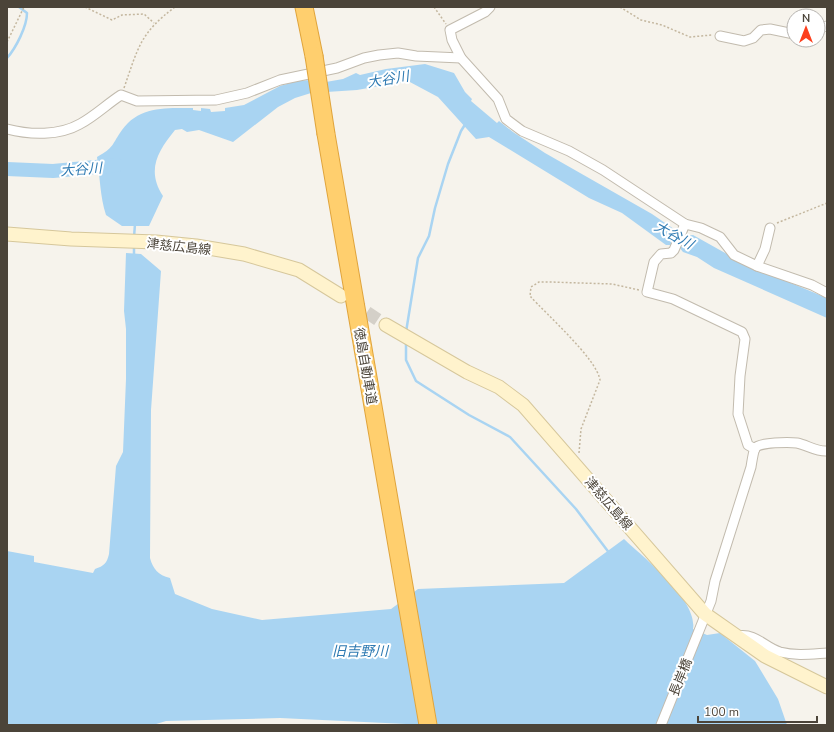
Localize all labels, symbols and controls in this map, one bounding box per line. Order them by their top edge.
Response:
north arrow [786,8,826,48]
text: N [802,11,810,26]
water label: 大谷川 [366,67,412,92]
water label: 大谷川 [59,158,105,180]
water label: 大谷川 [651,217,698,255]
street label: 津慈広島線 [146,235,212,259]
street label: 徳島自動車道 [349,326,381,406]
street label: 津慈広島線 [580,473,636,534]
water label: 旧吉野川 [332,642,390,661]
street label: 長岸橋 [665,656,697,699]
scale bar [698,698,817,724]
text: 100 m [704,704,739,720]

